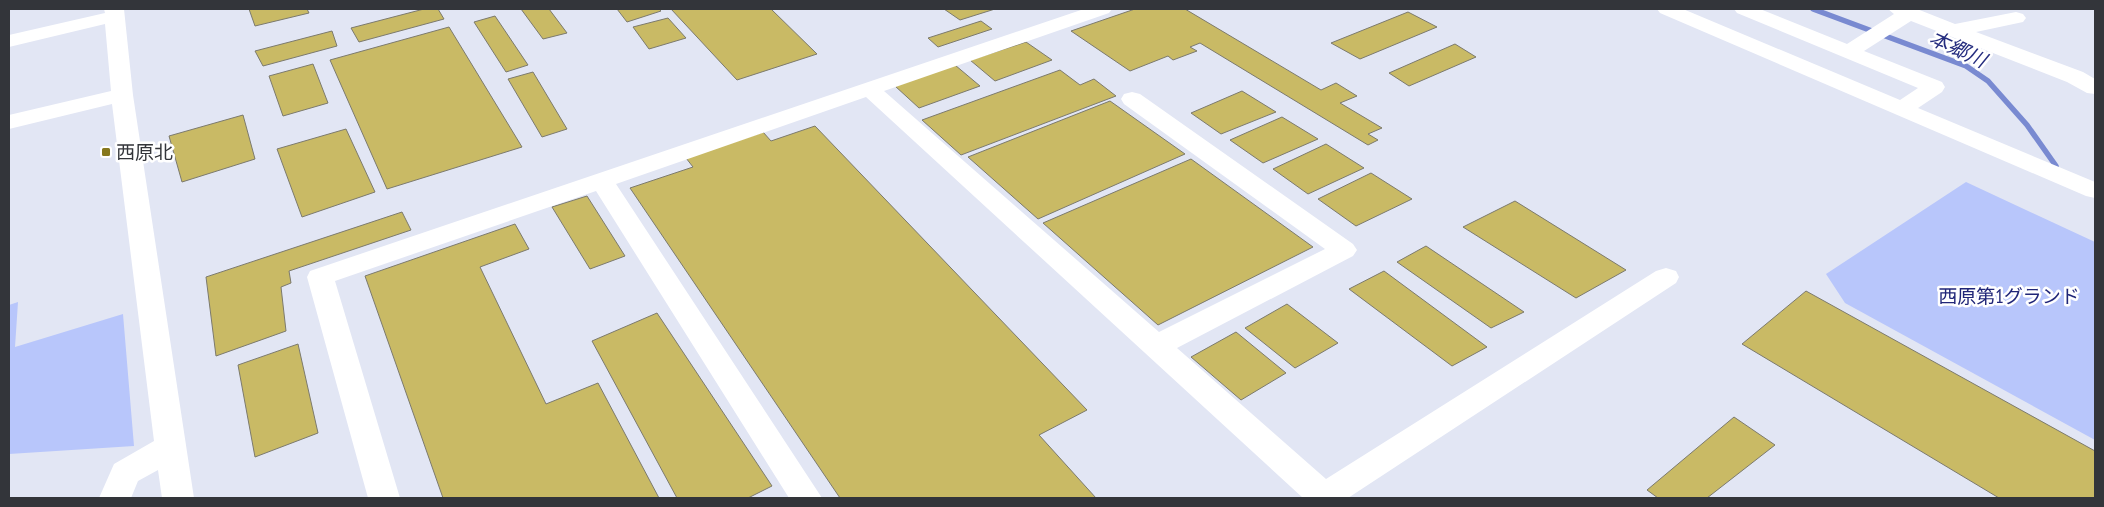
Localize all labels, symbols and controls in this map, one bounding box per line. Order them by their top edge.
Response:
water label: 本郷川 [1925,25,1992,74]
place label: 西原北 [116,140,173,164]
marker: 西原北 [100,146,112,158]
park label: 西原第1グランド [1938,284,2080,308]

